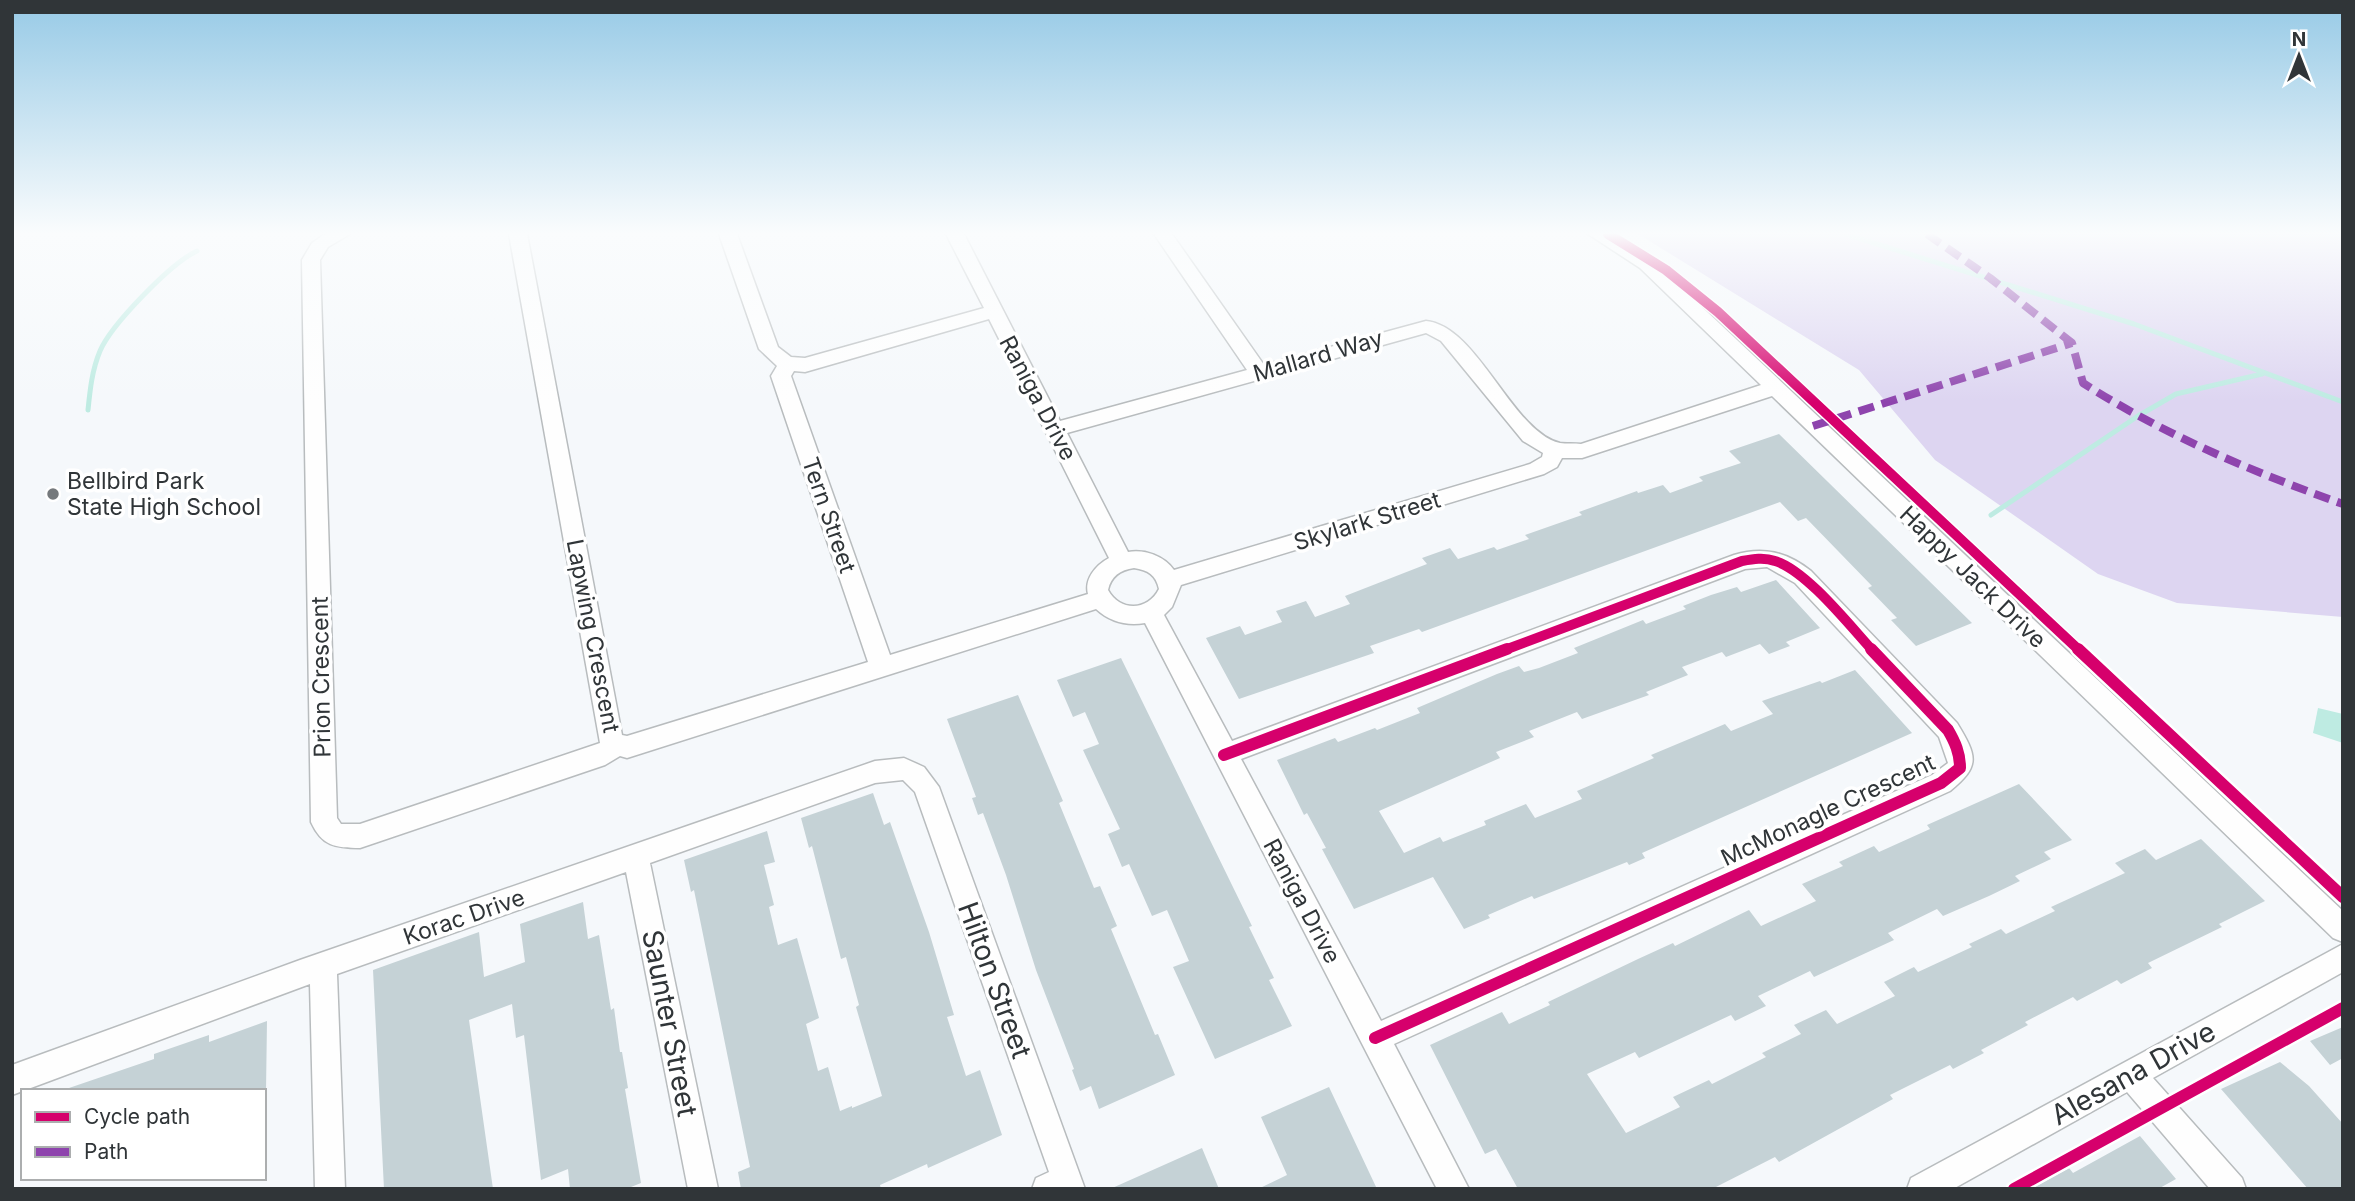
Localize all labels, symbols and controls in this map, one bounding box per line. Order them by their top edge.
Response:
north arrow [2264,21,2334,91]
text: N [2292,28,2306,51]
street label: Mallard Way [1250,324,1386,388]
street label: Raniga Drive [993,331,1083,465]
street label: Tern Street [796,454,862,577]
place label: Bellbird Park State High School [67,467,261,521]
street label: Skylark Street [1290,485,1444,557]
marker: Bellbird Park State High School [45,486,61,502]
street label: Happy Jack Drive [1894,500,2052,654]
street label: Lapwing Crescent [561,537,626,736]
street label: Prion Crescent [306,596,336,758]
street label: McMonagle Crescent [1717,748,1940,872]
street label: Raniga Drive [1257,834,1347,968]
street label: Korac Drive [400,883,528,951]
street label: Hilton Street [951,897,1039,1063]
street label: Saunter Street [635,927,705,1119]
street label: Alesana Drive [2045,1014,2221,1132]
legend [21,1089,266,1180]
text: Cycle path [84,1104,190,1129]
text: Path [84,1139,129,1164]

